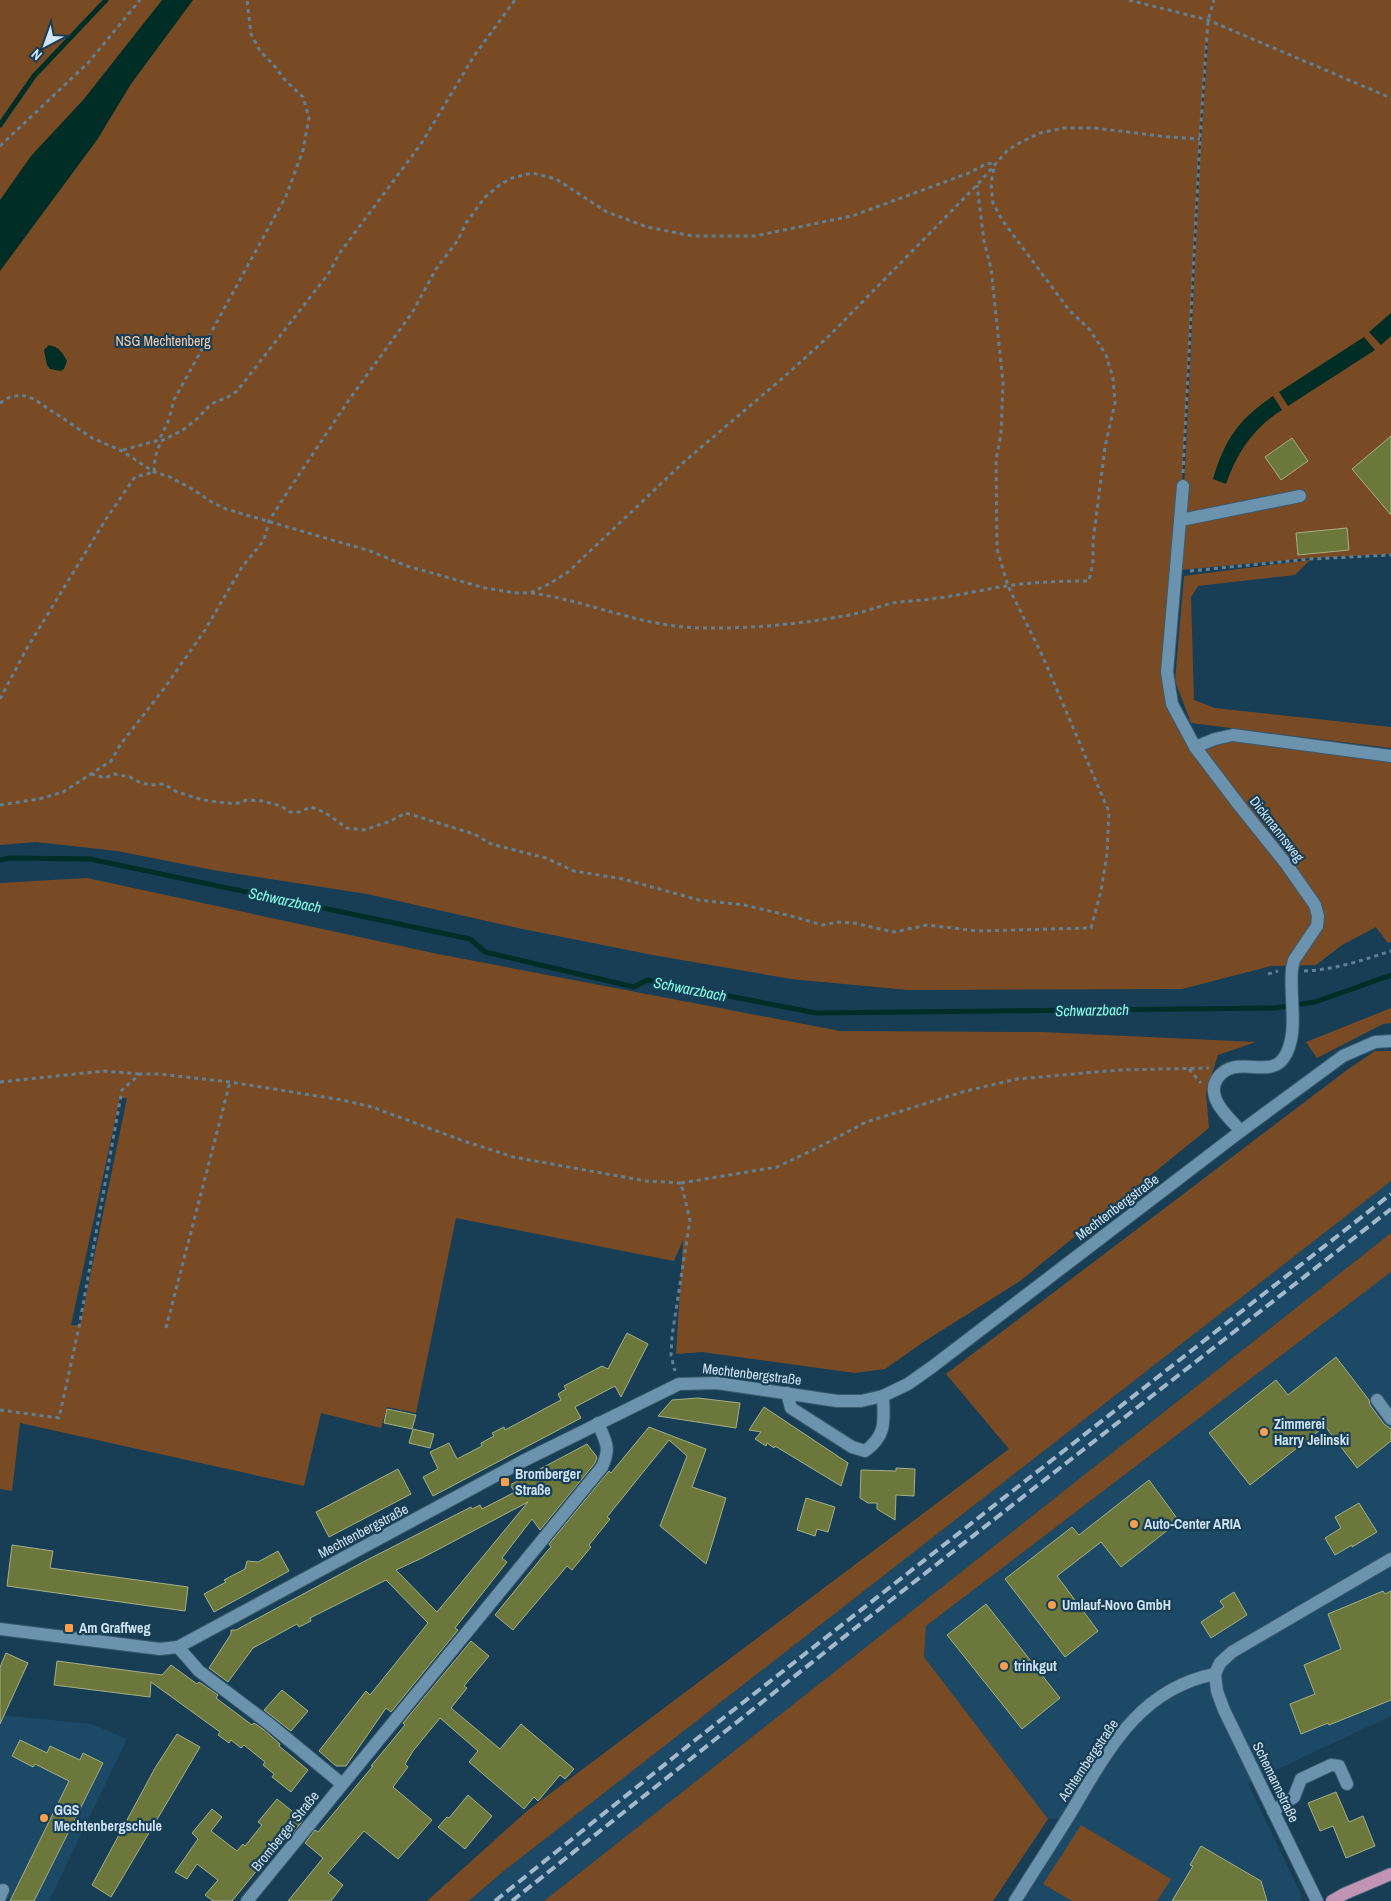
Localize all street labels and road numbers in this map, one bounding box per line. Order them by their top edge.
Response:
street label: Dickmannsweg [1246,793,1309,866]
street label: Mechtenbergstraße [1072,1170,1162,1244]
street label: Mechtenbergstraße [702,1359,802,1389]
street label: Mechtenbergstraße [315,1500,411,1562]
street label: Achternbergstraße [1053,1716,1122,1805]
street label: Schemannstraße [1249,1739,1303,1825]
street label: Bromberger Straße [247,1787,323,1875]

